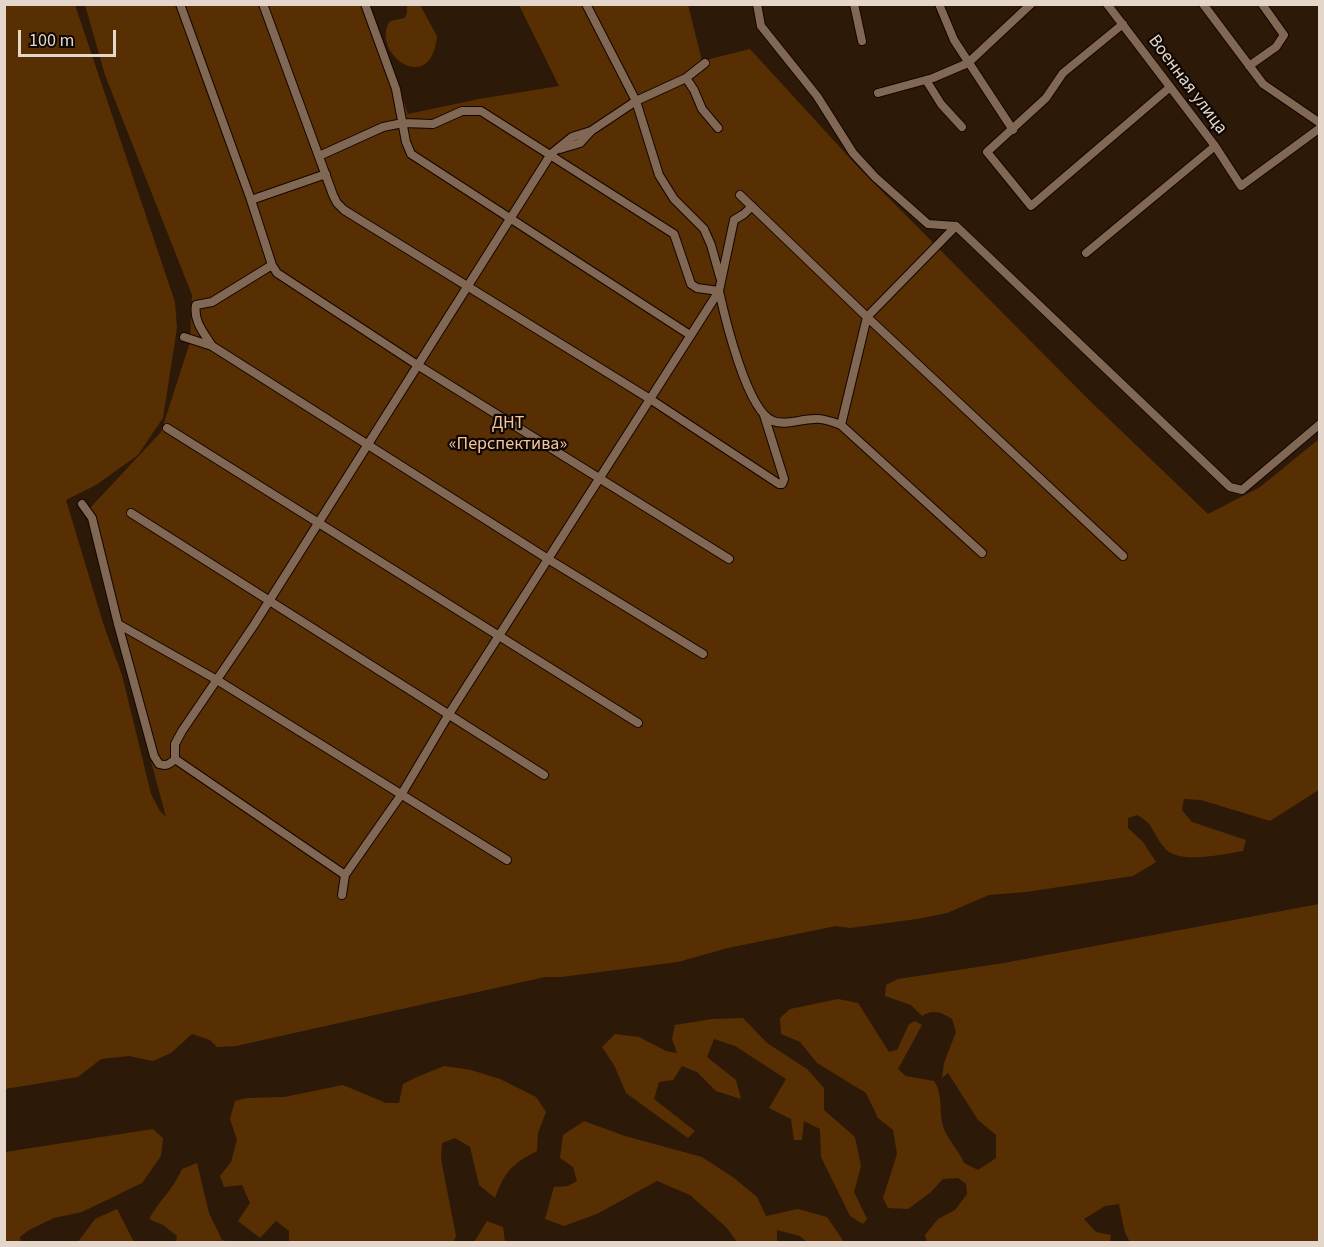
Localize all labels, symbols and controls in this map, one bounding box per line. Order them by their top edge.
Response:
scale bar [21,18,118,56]
text: 100 m [29,28,74,53]
street label: Военная улица [1143,31,1231,139]
park label: ДНТ «Перспектива» [449,413,567,456]

